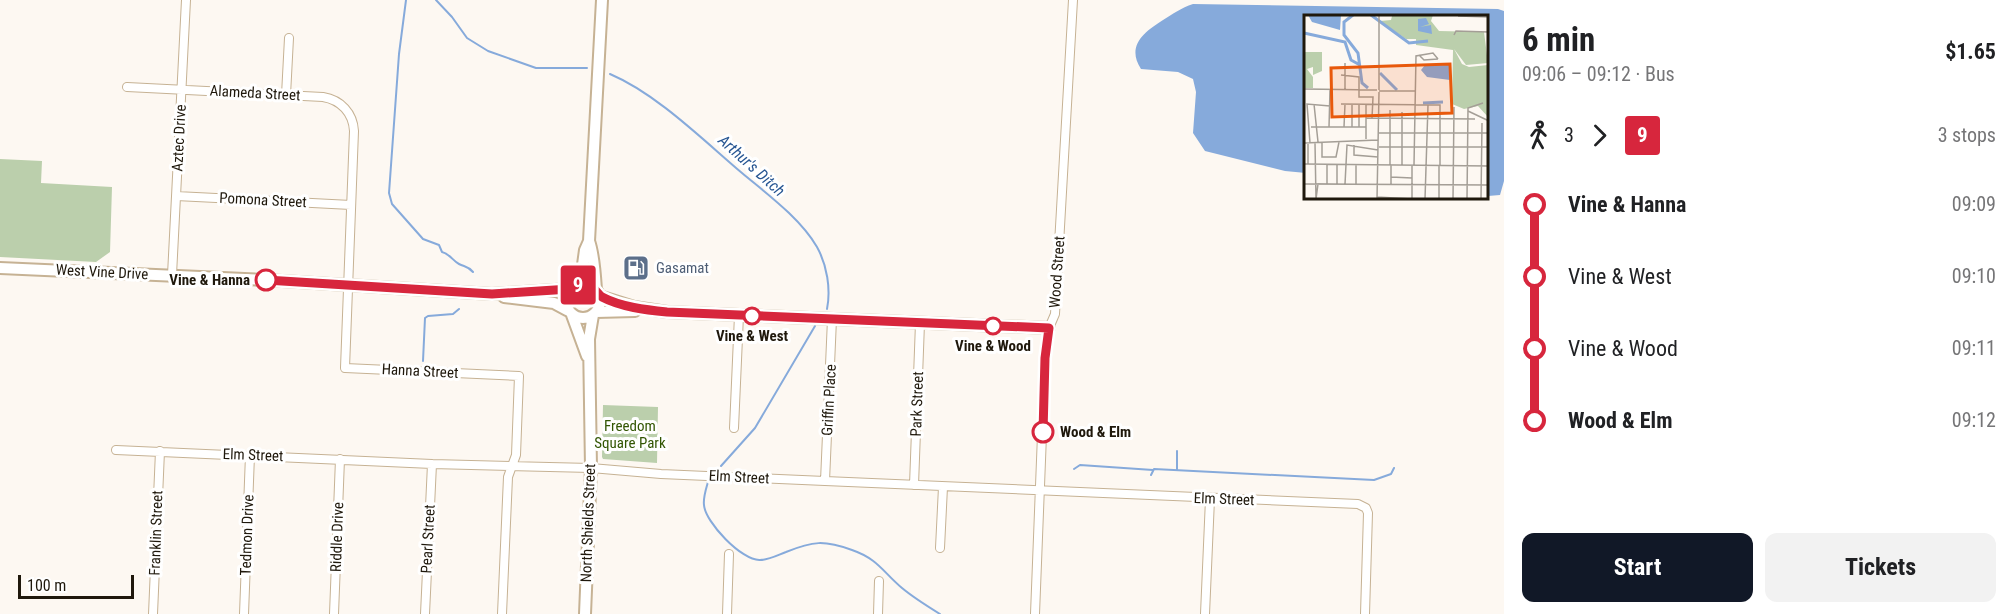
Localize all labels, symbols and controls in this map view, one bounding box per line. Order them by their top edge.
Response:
inset map [1304,15,1489,200]
text: 6 min [1522,20,1595,59]
text: $1.65 [1945,39,1996,64]
text: 09:06 – 09:12 · Bus [1522,62,1675,86]
street label: Alameda Street [209,82,301,104]
street label: Aztec Drive [168,104,190,172]
icon: walk [1522,119,1555,152]
icon: forward [1583,119,1616,152]
text: 3 [1564,123,1574,147]
text: 9 [1637,123,1648,147]
text: 3 stops [1938,123,1996,147]
water label: Arthur's Ditch [714,130,789,200]
street label: Pomona Street [219,189,307,211]
text: Vine & Hanna [1568,192,1686,217]
text: 09:09 [1952,192,1996,216]
street label: Wood Street [1046,235,1068,309]
fuel station icon: Gasamat [621,253,651,283]
place label: Gasamat [656,259,709,277]
street label: West Vine Drive [55,261,149,283]
text: Vine & West [1568,264,1672,289]
text: 09:10 [1952,264,1996,288]
line badge: 9 [558,266,598,304]
marker: Vine & Hanna [255,269,277,291]
place label: Vine & Hanna [169,271,250,289]
text: 9 [573,273,583,297]
marker: Vine & West [743,307,761,325]
marker: Vine & Wood [984,317,1002,335]
place label: Vine & West [716,327,789,345]
text: Vine & Wood [1568,336,1678,361]
text: 09:11 [1952,336,1996,360]
place label: Vine & Wood [955,337,1031,355]
street label: Hanna Street [381,360,459,382]
street label: Griffin Place [818,364,840,436]
street label: Park Street [907,371,927,437]
text: Wood & Elm [1568,408,1672,433]
text: 09:12 [1952,408,1996,432]
park label: Freedom Square Park [594,417,666,452]
marker: Wood & Elm [1032,421,1054,443]
place label: Wood & Elm [1060,423,1131,441]
street label: Elm Street [222,445,284,465]
street label: North Shields Street [577,463,599,583]
street label: Elm Street [708,466,770,488]
street label: Elm Street [1193,489,1255,509]
street label: Franklin Street [146,490,166,576]
street label: Tedmon Drive [237,494,257,576]
street label: Riddle Drive [327,502,347,572]
street label: Pearl Street [417,504,439,574]
button: Start [1522,533,1753,602]
button: Tickets [1765,533,1996,602]
scale bar [18,572,134,600]
text: 100 m [27,576,66,595]

